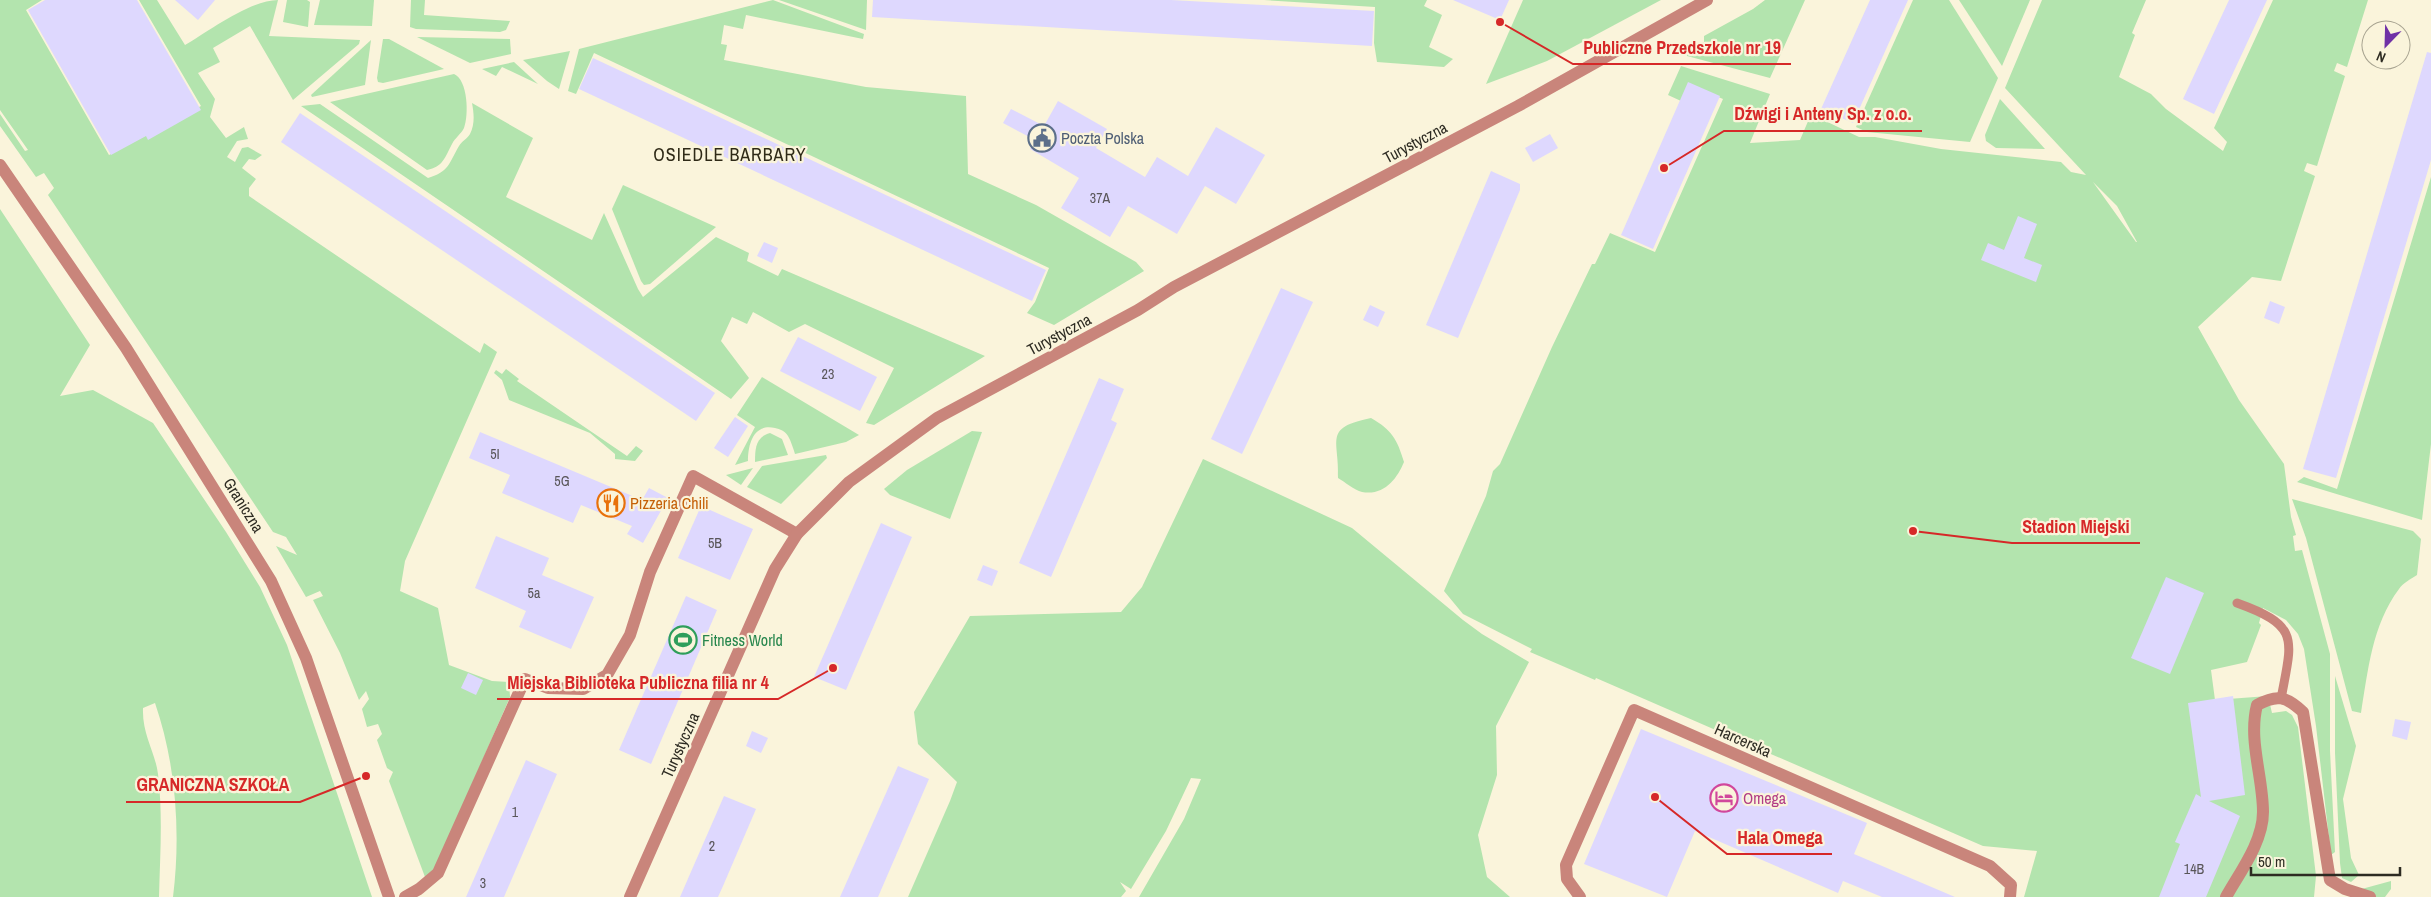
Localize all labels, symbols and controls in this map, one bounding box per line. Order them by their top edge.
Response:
north arrow [2361,20,2411,70]
callout: Publiczne Przedszkole nr 19 [1573,31,1791,64]
text: Publiczne Przedszkole nr 19 [1583,35,1781,60]
text: N [2374,47,2388,67]
callout: Dźwigi i Anteny Sp. z o.o. [1724,98,1922,131]
text: Dźwigi i Anteny Sp. z o.o. [1734,101,1912,126]
street label: Turystyczna [1379,116,1452,168]
public building icon: Poczta Polska [1027,123,1057,153]
place label: Poczta Polska [1061,127,1145,149]
district label: OSIEDLE BARBARY [653,142,807,167]
house number: 37A [1090,189,1111,207]
street label: Turystyczna [1023,308,1096,360]
house number: 23 [822,365,834,383]
house number: 5I [490,445,500,463]
house number: 5G [554,472,570,490]
street label: Graniczna [219,474,270,537]
restaurant icon: Pizzeria Chili [596,488,626,518]
place label: Pizzeria Chili [630,492,709,514]
callout: Stadion Miejski [2012,510,2140,543]
text: Stadion Miejski [2022,514,2130,539]
house number: 5B [708,534,722,552]
house number: 5a [528,584,541,602]
sports icon: Fitness World [668,625,698,655]
place label: Fitness World [702,629,783,651]
callout: Miejska Biblioteka Publiczna filia nr 4 [497,666,778,699]
text: Miejska Biblioteka Publiczna filia nr 4 [507,670,770,695]
street label: Turystyczna [656,708,704,781]
street label: Harcerska [1711,718,1775,762]
callout: GRANICZNA SZKOŁA [126,769,300,802]
text: GRANICZNA SZKOŁA [137,772,290,797]
hotel icon: Omega [1709,783,1739,813]
place label: Omega [1743,787,1787,809]
house number: 1 [512,803,519,821]
callout: Hala Omega [1727,821,1832,854]
text: Hala Omega [1737,825,1823,850]
house number: 2 [709,837,715,855]
scale bar [2251,844,2400,876]
text: 50 m [2258,851,2285,872]
house number: 14B [2184,860,2205,878]
house number: 3 [480,874,486,892]

